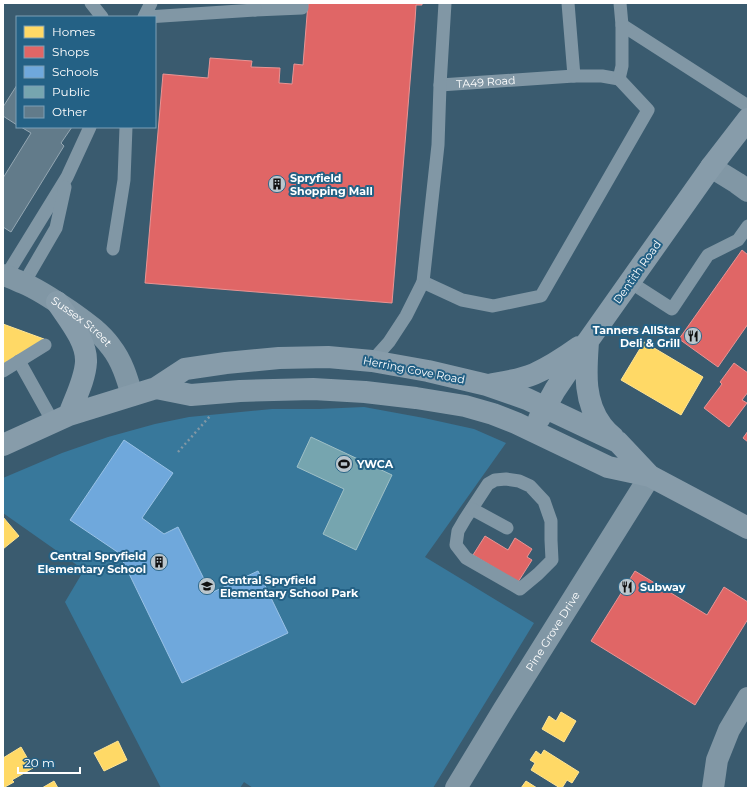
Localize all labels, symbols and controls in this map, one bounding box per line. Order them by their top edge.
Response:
legend [16,16,156,128]
text: Homes [52,24,95,39]
text: Shops [52,44,89,59]
text: Schools [52,64,98,79]
street label: TA49 Road [456,73,516,91]
text: Public [52,84,90,99]
text: Other [52,104,87,119]
place label: Spryfield Shopping Mall [290,171,373,198]
building icon: Spryfield Shopping Mall [267,174,287,194]
street label: Dentith Road [610,238,664,306]
street label: Sussex Street [49,293,115,350]
place label: Tanners AllStar Deli & Grill [593,323,680,350]
restaurant icon: Tanners AllStar Deli & Grill [683,326,703,346]
street label: Herring Cove Road [362,353,466,387]
sports icon: YWCA [334,454,354,474]
place label: YWCA [356,457,394,471]
place label: Central Spryfield Elementary School [38,549,146,576]
building icon: Central Spryfield Elementary School [149,552,169,572]
place label: Central Spryfield Elementary School Park [220,573,359,600]
school or university icon: Central Spryfield Elementary School Park [197,576,217,596]
restaurant icon: Subway [617,577,637,597]
place label: Subway [640,580,686,594]
street label: Pine Grove Drive [522,589,583,674]
scale bar [18,749,80,775]
text: 20 m [24,755,55,770]

